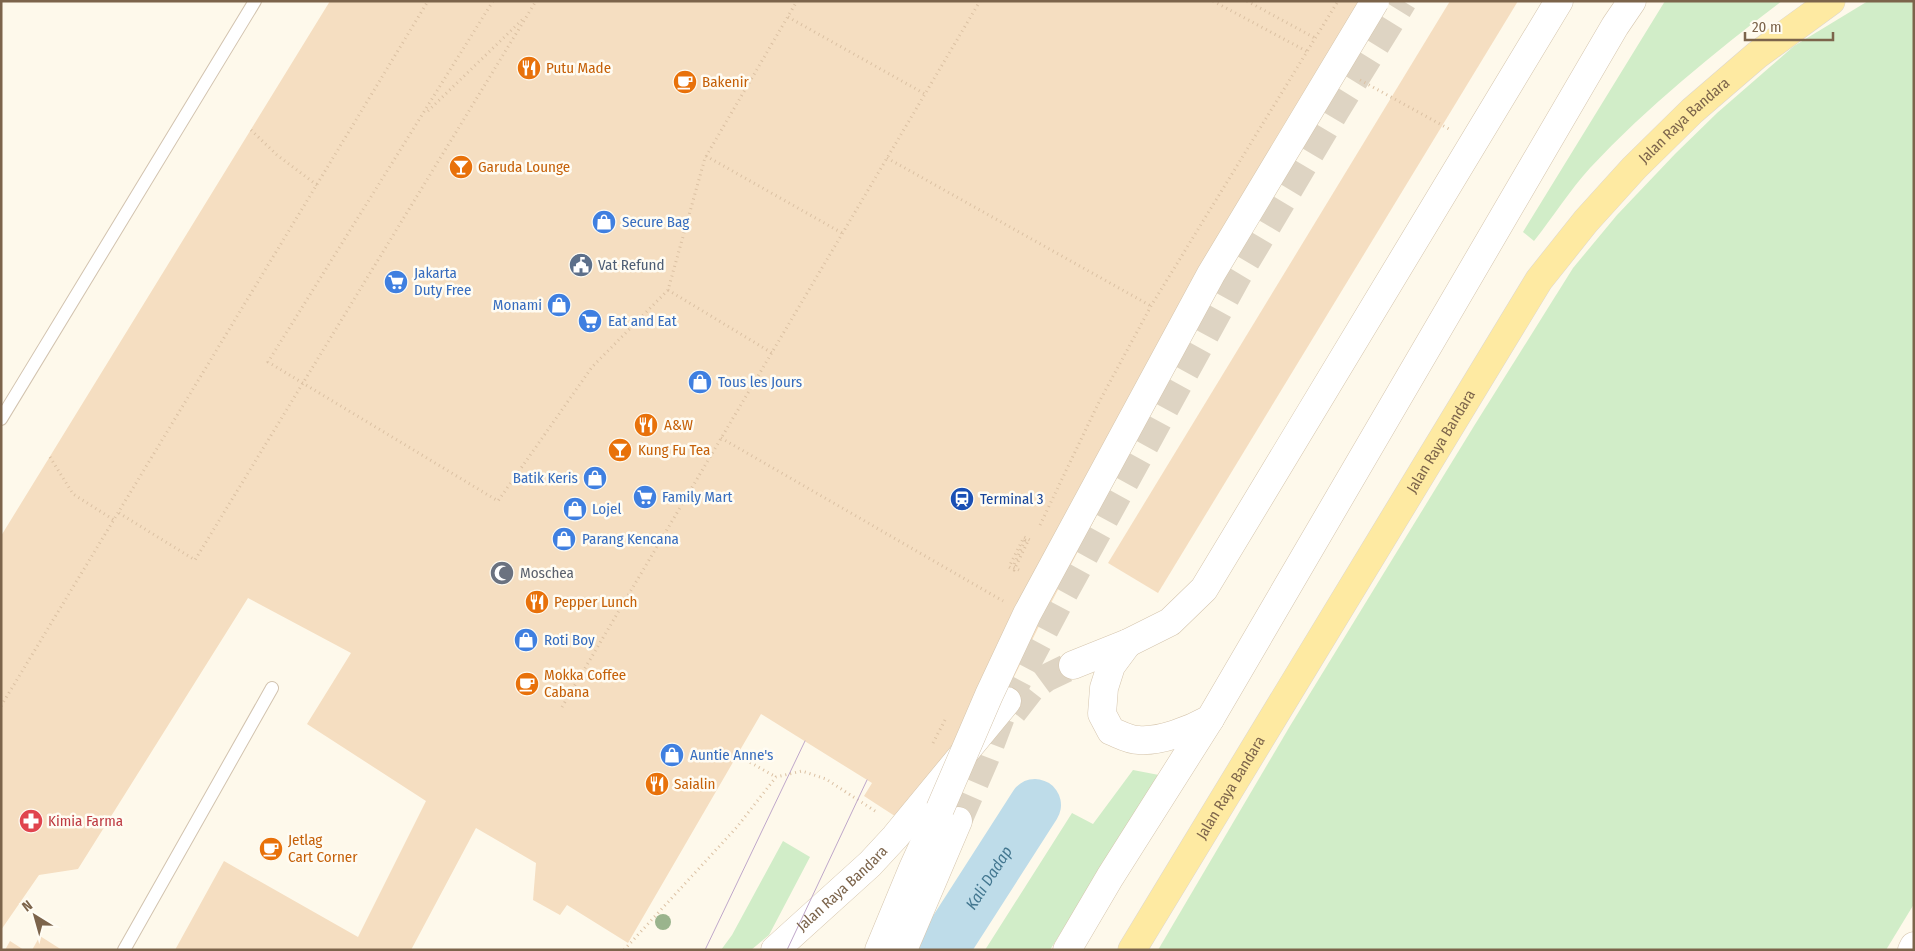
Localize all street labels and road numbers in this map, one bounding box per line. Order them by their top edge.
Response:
street label: Jalan Raya Bandara [1635,74,1733,167]
street label: Jalan Raya Bandara [1403,387,1479,496]
street label: Jalan Raya Bandara [1192,733,1269,843]
street label: Jalan Raya Bandara [793,842,891,935]

